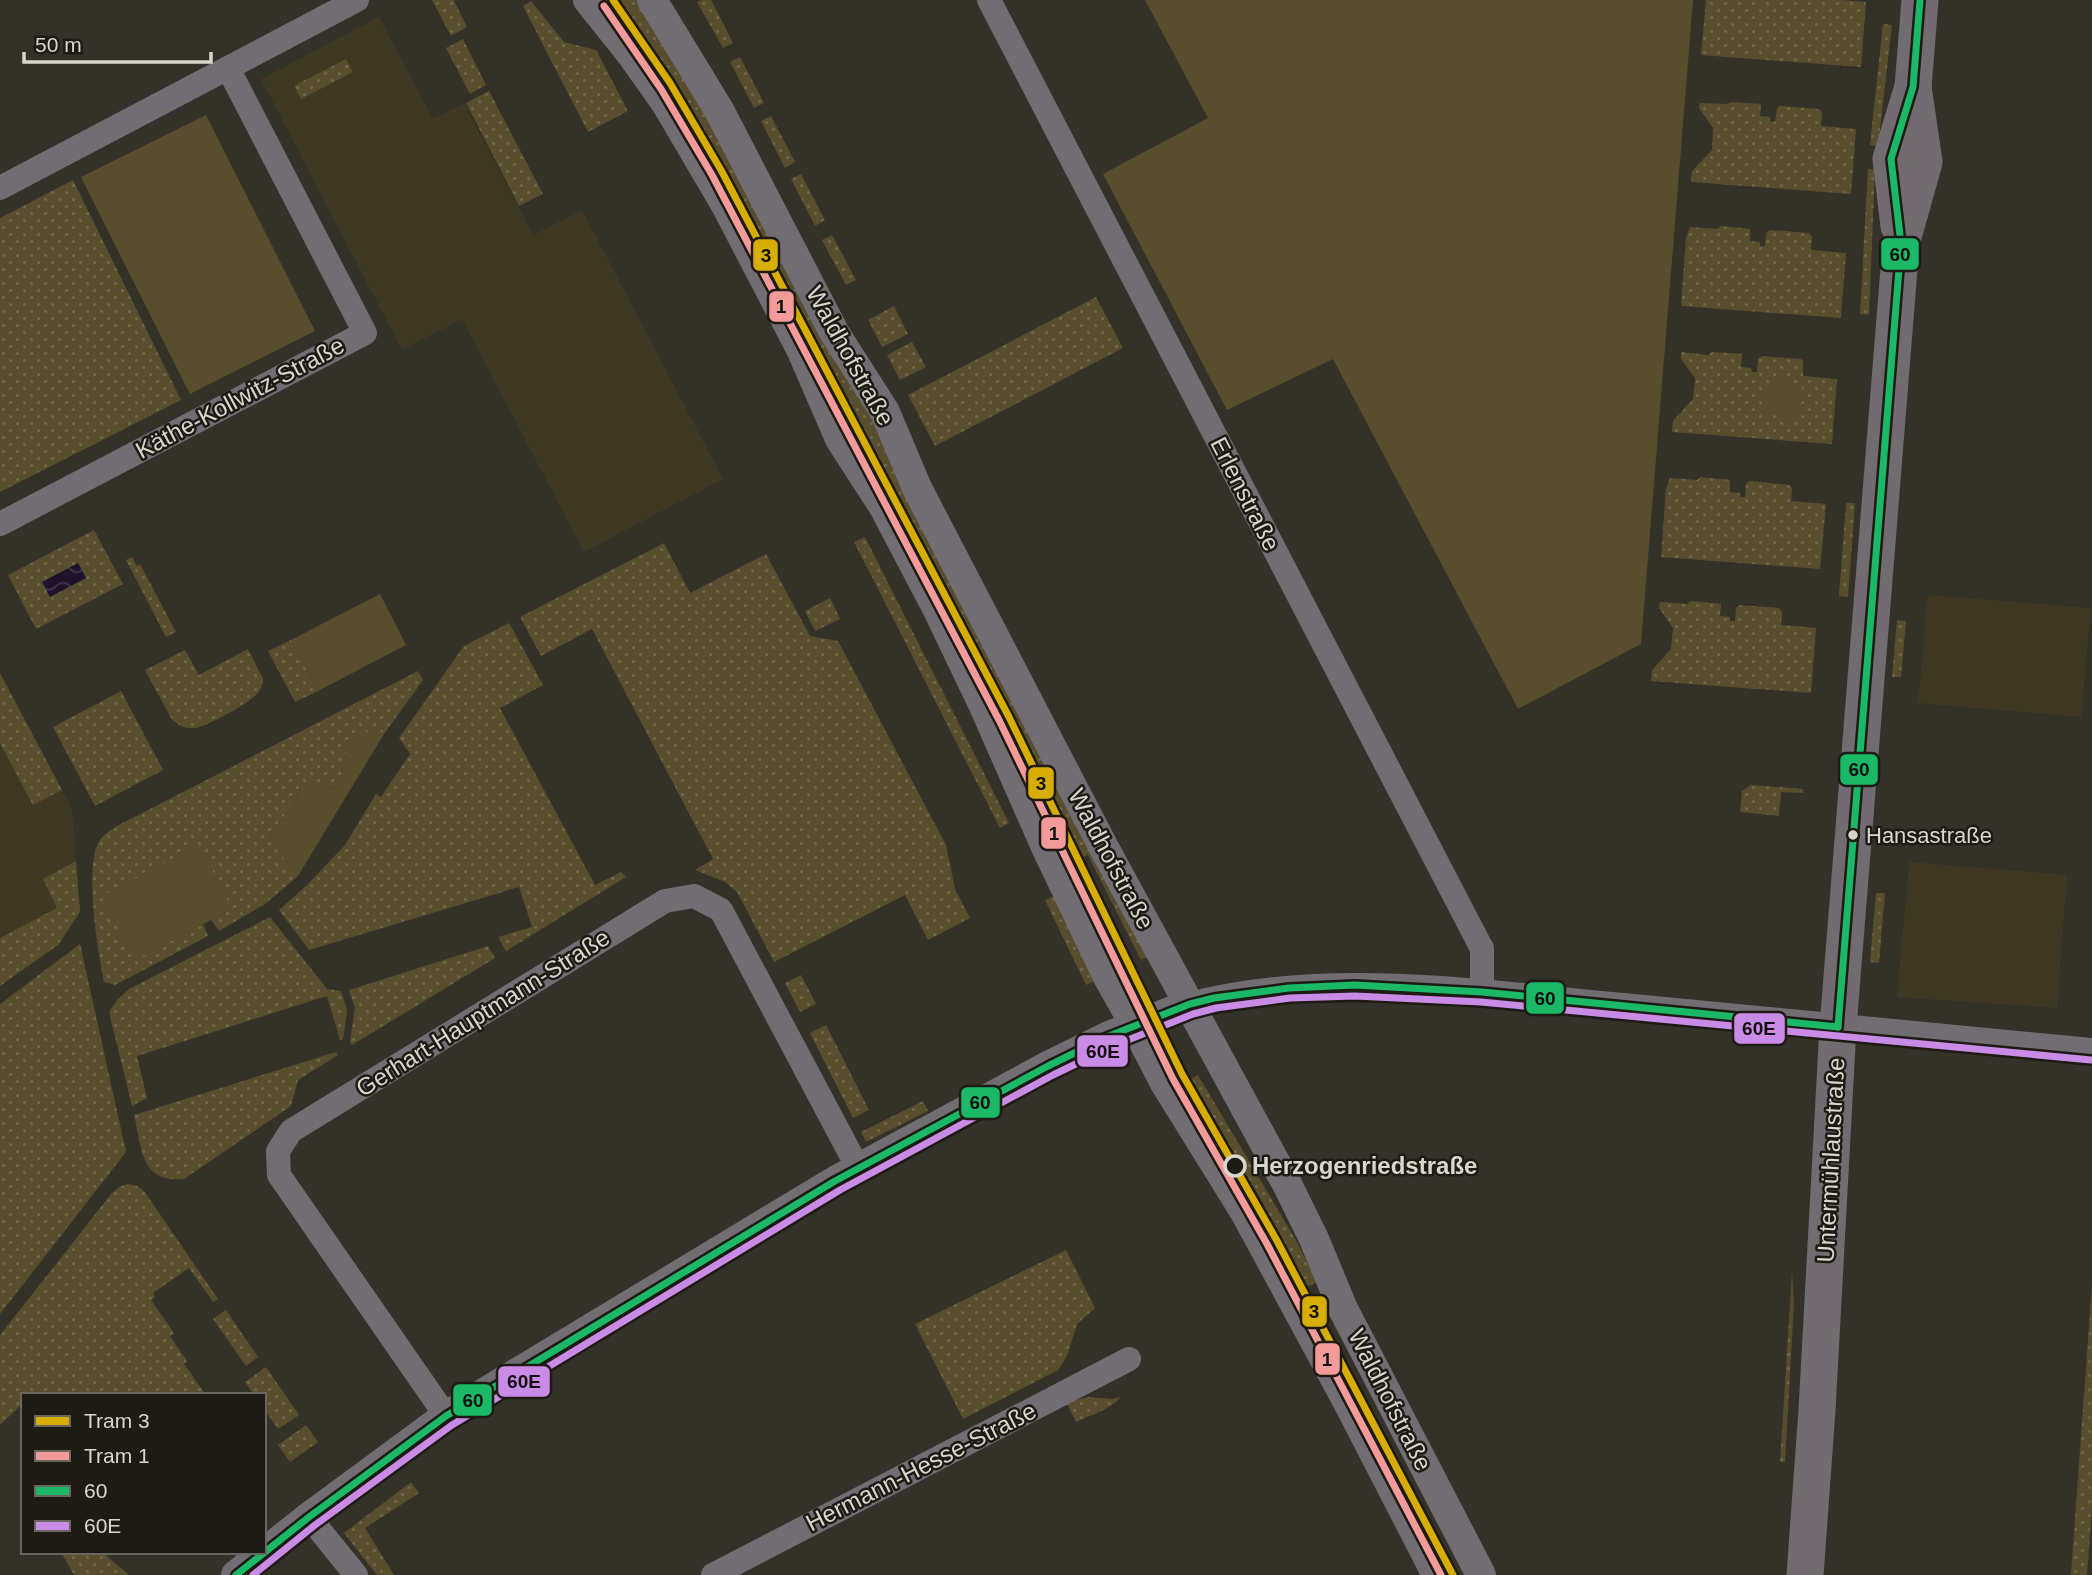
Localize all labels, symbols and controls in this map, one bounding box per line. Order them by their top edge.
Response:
scale bar [24,21,212,65]
text: 50 m [35,33,82,56]
line badge: 60 [1880,237,1920,271]
line badge: 3 [752,238,779,272]
text: 60 [1889,244,1911,265]
text: 3 [761,245,771,266]
street label: Waldhofstraße [801,281,900,430]
line badge: 1 [768,290,795,323]
text: 1 [776,296,787,317]
street label: Käthe-Kollwitz-Straße [131,331,349,464]
street label: Erlenstraße [1205,432,1286,555]
line badge: 60 [1839,753,1879,786]
text: 60 [1848,759,1870,780]
line badge: 3 [1027,766,1055,800]
text: 3 [1036,773,1046,794]
street label: Waldhofstraße [1063,784,1160,934]
line badge: 1 [1040,816,1067,850]
text: 1 [1049,823,1060,844]
place label: Hansastraße [1866,823,1992,848]
marker: Hansastraße [1846,828,1860,842]
street label: Gerhart-Hauptmann-Straße [351,923,614,1102]
line badge: 60 [1525,981,1565,1015]
text: 60 [1534,988,1556,1009]
line badge: 60E [1733,1012,1786,1045]
text: 60E [1742,1018,1776,1039]
line badge: 60E [1076,1034,1129,1068]
text: 60E [1086,1041,1120,1062]
street label: Untermühlaustraße [1812,1057,1849,1263]
line badge: 60 [960,1086,1001,1119]
text: 60 [969,1092,991,1113]
place label: Herzogenriedstraße [1252,1152,1477,1179]
marker: Herzogenriedstraße [1224,1155,1246,1177]
line badge: 3 [1301,1295,1328,1328]
text: 3 [1309,1301,1319,1322]
street label: Waldhofstraße [1343,1325,1438,1475]
line badge: 1 [1314,1342,1341,1376]
text: 1 [1322,1349,1333,1370]
line badge: 60E [497,1365,551,1398]
text: 60E [507,1371,541,1392]
line badge: 60 [452,1383,493,1417]
text: 60 [462,1390,484,1411]
legend [21,1393,266,1554]
street label: Hermann-Hesse-Straße [801,1397,1040,1536]
text: Tram 3 [84,1409,150,1432]
text: Tram 1 [84,1444,150,1467]
text: 60 [84,1479,107,1502]
text: 60E [84,1514,121,1537]

